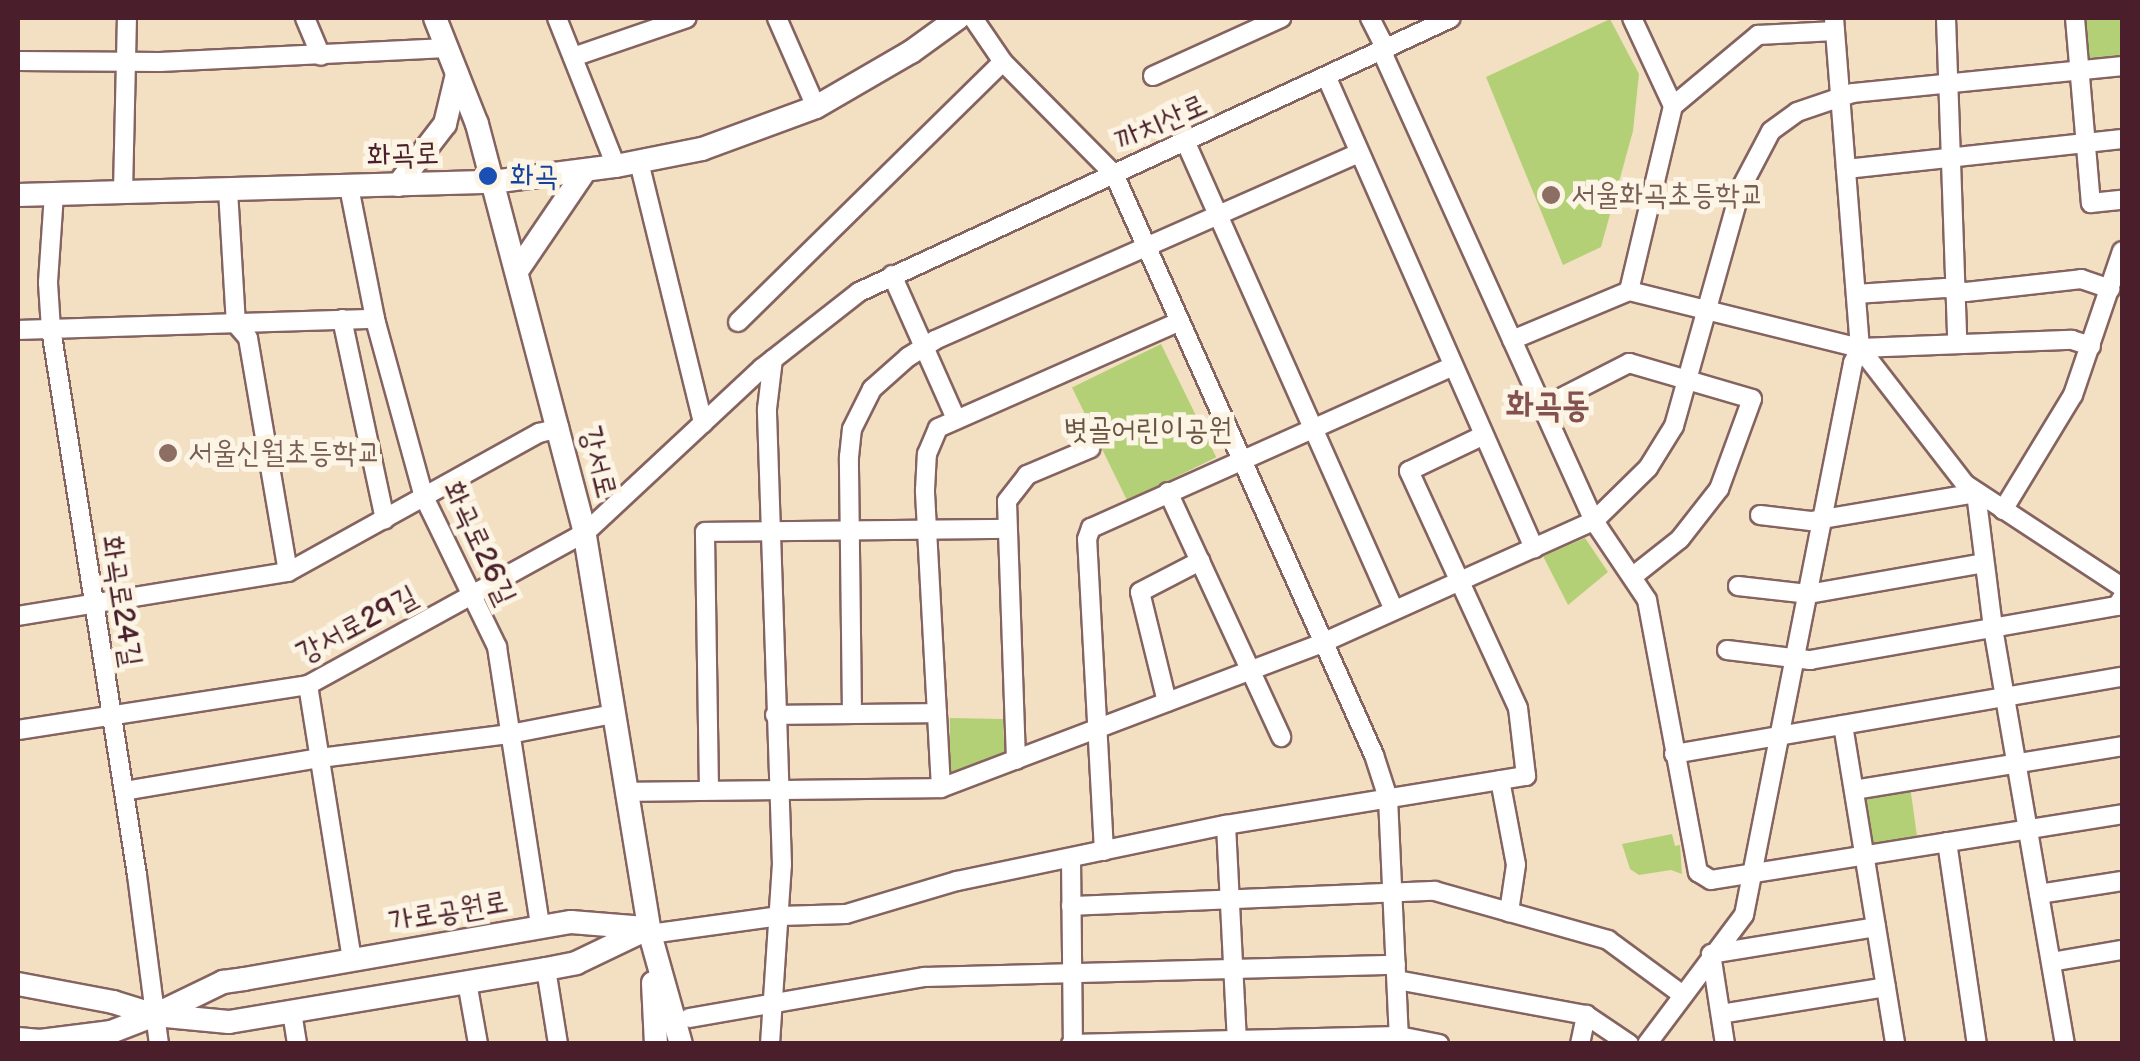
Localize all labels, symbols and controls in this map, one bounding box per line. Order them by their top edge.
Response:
street label: 까치산로 [1110,87,1212,159]
street label: 화곡로 [366,136,440,174]
place label: 화곡 [510,158,558,194]
marker: 화곡 [475,163,501,189]
place label: 서울화곡초등학교 [1571,177,1764,213]
marker: 서울화곡초등학교 [1540,184,1562,206]
district label: 화곡동 [1506,385,1590,427]
park label: 볏골어린이공원 [1064,412,1232,448]
street label: 강서로 [572,423,624,501]
place label: 서울신월초등학교 [188,435,381,471]
marker: 서울신월초등학교 [157,442,179,464]
street label: 화곡로26길 [435,475,523,611]
street label: 화곡로24길 [93,533,149,669]
street label: 강서로29길 [290,578,424,672]
street label: 가로공원로 [385,884,511,940]

